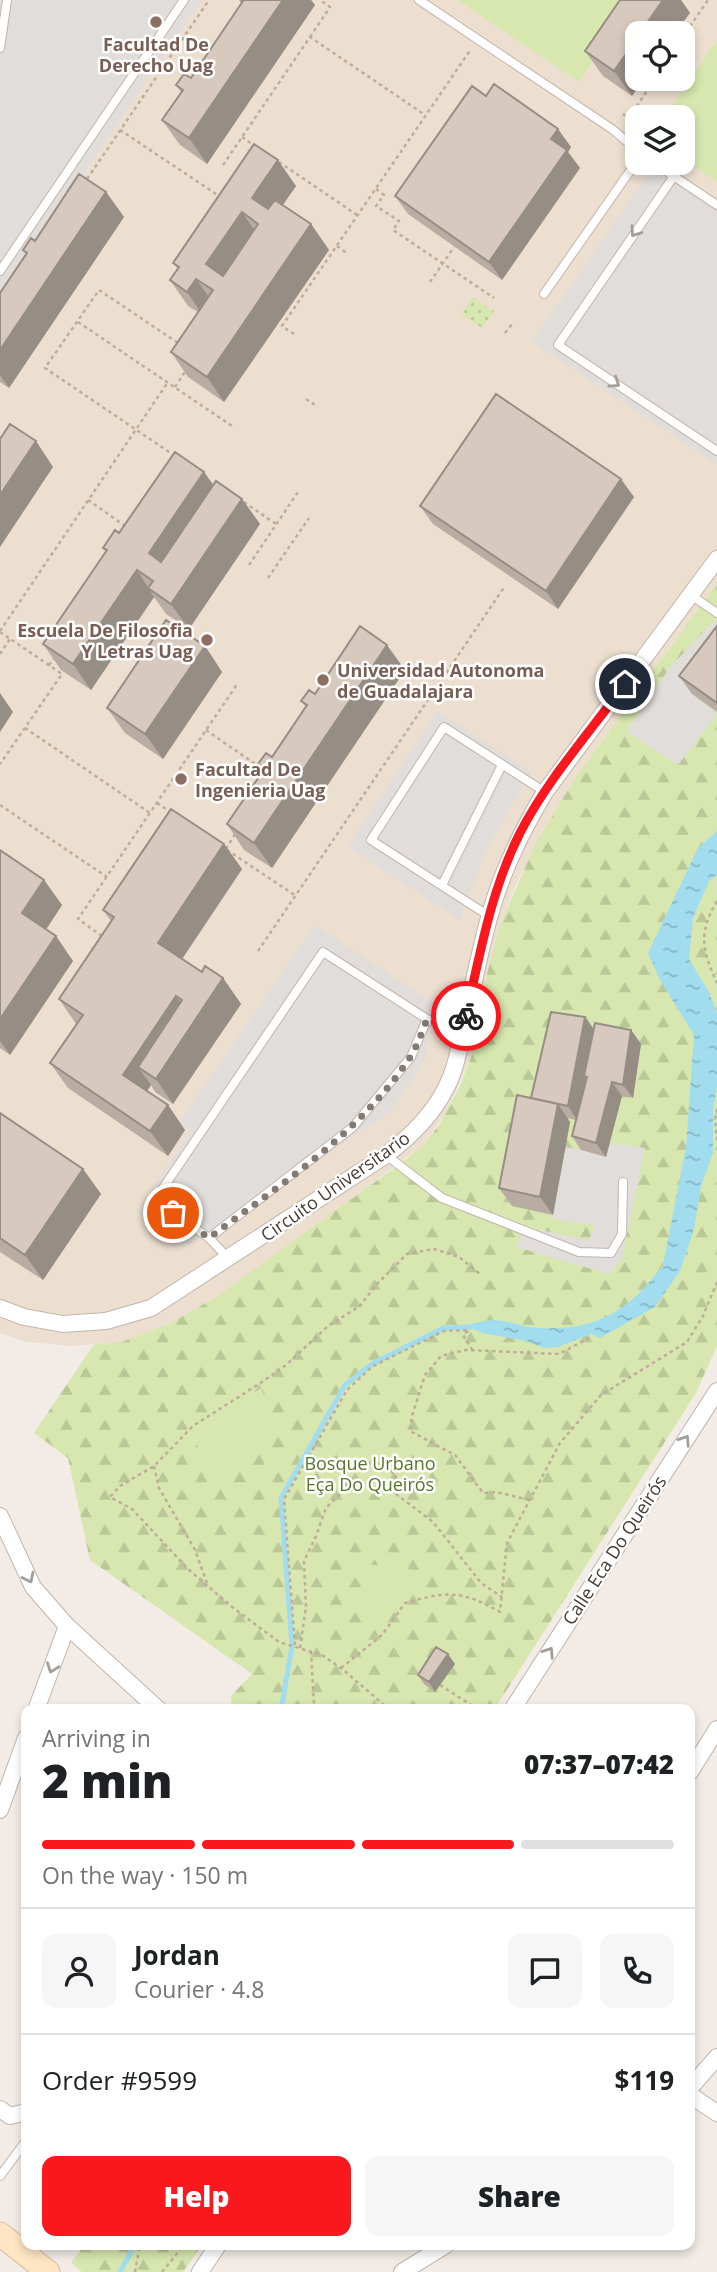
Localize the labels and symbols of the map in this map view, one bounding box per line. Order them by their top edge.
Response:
marker: Facultad De Derecho Uag [148,14,164,30]
place label: Facultad De Derecho Uag [99,32,213,77]
one-way arrow [631,224,643,237]
one-way arrow [607,374,620,387]
place label: Escuela De Filosofia Y Letras Uag [17,618,193,663]
marker: Escuela De Filosofia Y Letras Uag [199,632,215,648]
pin [595,654,655,714]
place label: Universidad Autonoma de Guadalajara [337,658,544,703]
marker: Universidad Autonoma de Guadalajara [315,672,331,688]
place label: Facultad De Ingenieria Uag [195,757,325,802]
marker: Facultad De Ingenieria Uag [173,771,189,787]
courier [431,981,501,1051]
street label: Circuito Universitario [256,1125,414,1247]
pin [143,1183,203,1243]
one-way arrow [677,1435,690,1448]
park label: Bosque Urbano Eça Do Queirós [304,1451,436,1496]
street label: Calle Eca Do Queirós [557,1471,671,1629]
one-way arrow [20,1571,34,1583]
one-way arrow [540,1647,553,1660]
one-way arrow [46,1662,60,1674]

